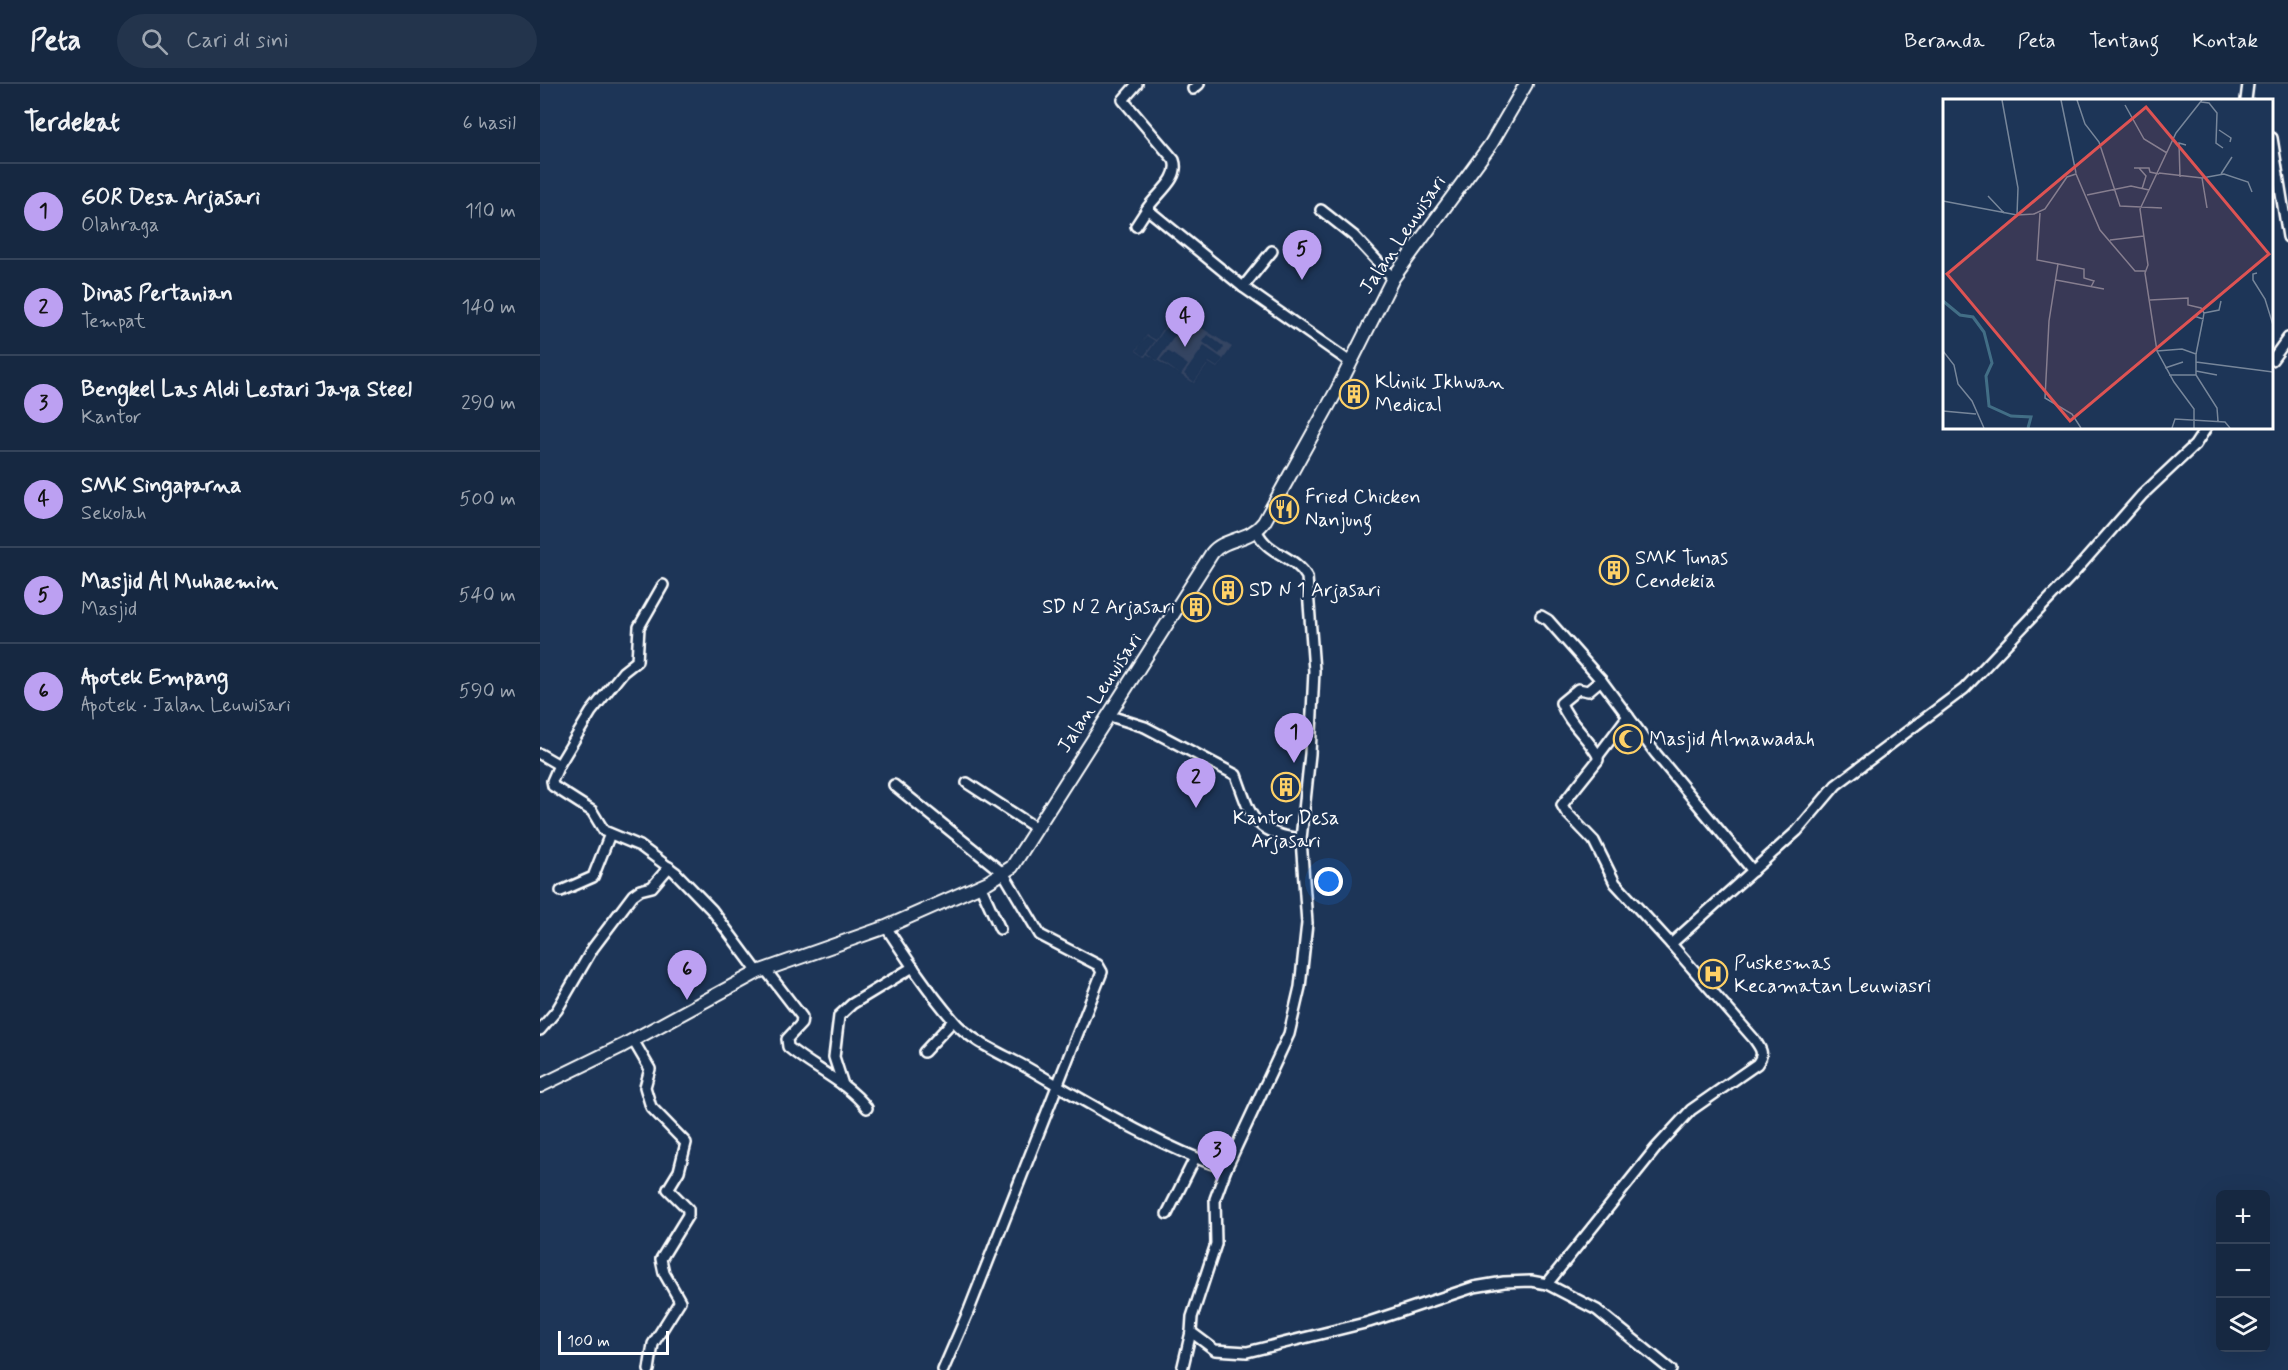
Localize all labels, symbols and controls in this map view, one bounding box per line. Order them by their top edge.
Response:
search box [117,14,537,68]
text: Peta [30,23,81,60]
icon: search [138,25,171,58]
text: Cari di sini [186,27,289,55]
text: Beranda [1904,27,1985,55]
text: Peta [2018,27,2056,55]
text: Tentang [2089,27,2159,55]
text: Kontak [2192,27,2258,55]
inset map [1943,99,2273,429]
text: Terdekat [24,106,120,140]
text: 6 hasil [463,110,516,137]
street label: Jalan Leuwisari [1353,170,1453,300]
text: GOR Desa Arjasari [81,184,260,212]
text: 1 [39,198,48,225]
text: 110 m [465,198,516,225]
text: Olahraga [81,212,159,239]
pin: 5 [1282,230,1322,280]
text: Dinas Pertanian [81,280,233,308]
text: 2 [39,294,48,321]
text: 140 m [462,294,516,321]
pin: 4 [1166,298,1204,347]
text: Tempat [81,308,146,335]
place label: Klinik Ikhwan Medical [1375,369,1504,419]
text: Bengkel Las Aldi Lestari Jaya Steel [81,376,412,404]
building icon: Klinik Ikhwan Medical [1338,378,1370,410]
text: 3 [39,390,48,417]
text: 290 m [461,390,516,417]
text: Kantor [81,404,141,431]
text: SMK Singaparna [81,472,242,500]
place label: Fried Chicken Nanjung [1305,484,1421,536]
text: 4 [38,486,49,513]
text: 500 m [459,486,516,513]
restaurant icon: Fried Chicken Nanjung [1268,493,1300,525]
text: Sekolah [81,500,147,527]
place label: SMK Tunas Cendekia [1635,545,1728,595]
building icon: SMK Tunas Cendekia [1598,554,1630,586]
text: Masjid Al Muhaemin [81,568,278,596]
building icon: SD N 1 Arjasari [1212,574,1244,606]
place label: SD N 1 Arjasari [1249,577,1381,604]
text: 5 [38,582,50,609]
text: 540 m [459,582,516,609]
building icon: SD N 2 Arjasari [1180,591,1212,623]
place label: SD N 2 Arjasari [1042,594,1175,621]
text: Masjid [81,596,137,623]
street label: Jalan Leuwisari [1051,628,1149,758]
text: Apotek Empang [81,664,228,692]
text: 6 [38,678,49,705]
text: 590 m [459,678,516,705]
text: Apotek · Jalan Leuwisari [81,692,291,719]
pin: 1 [1274,714,1314,763]
mosque icon: Masjid Almawadah [1612,723,1644,755]
place label: Masjid Almawadah [1649,726,1815,753]
pin: 2 [1176,758,1216,808]
building icon: Kantor Desa Arjasari [1270,771,1302,803]
place label: Kantor Desa Arjasari [1233,805,1339,855]
your location [1314,867,1343,896]
pin: 6 [668,950,706,1000]
place label: Puskesmas Kecamatan Leuwiasri [1734,950,1931,1000]
hospital icon: Puskesmas Kecamatan Leuwiasri [1697,958,1729,990]
pin: 3 [1198,1132,1236,1181]
map controls [2216,1190,2270,1352]
button: + [2216,1190,2270,1244]
button: − [2216,1244,2270,1298]
button: layers [2216,1298,2270,1352]
scale bar [558,1328,669,1356]
text: 100 m [567,1331,610,1352]

